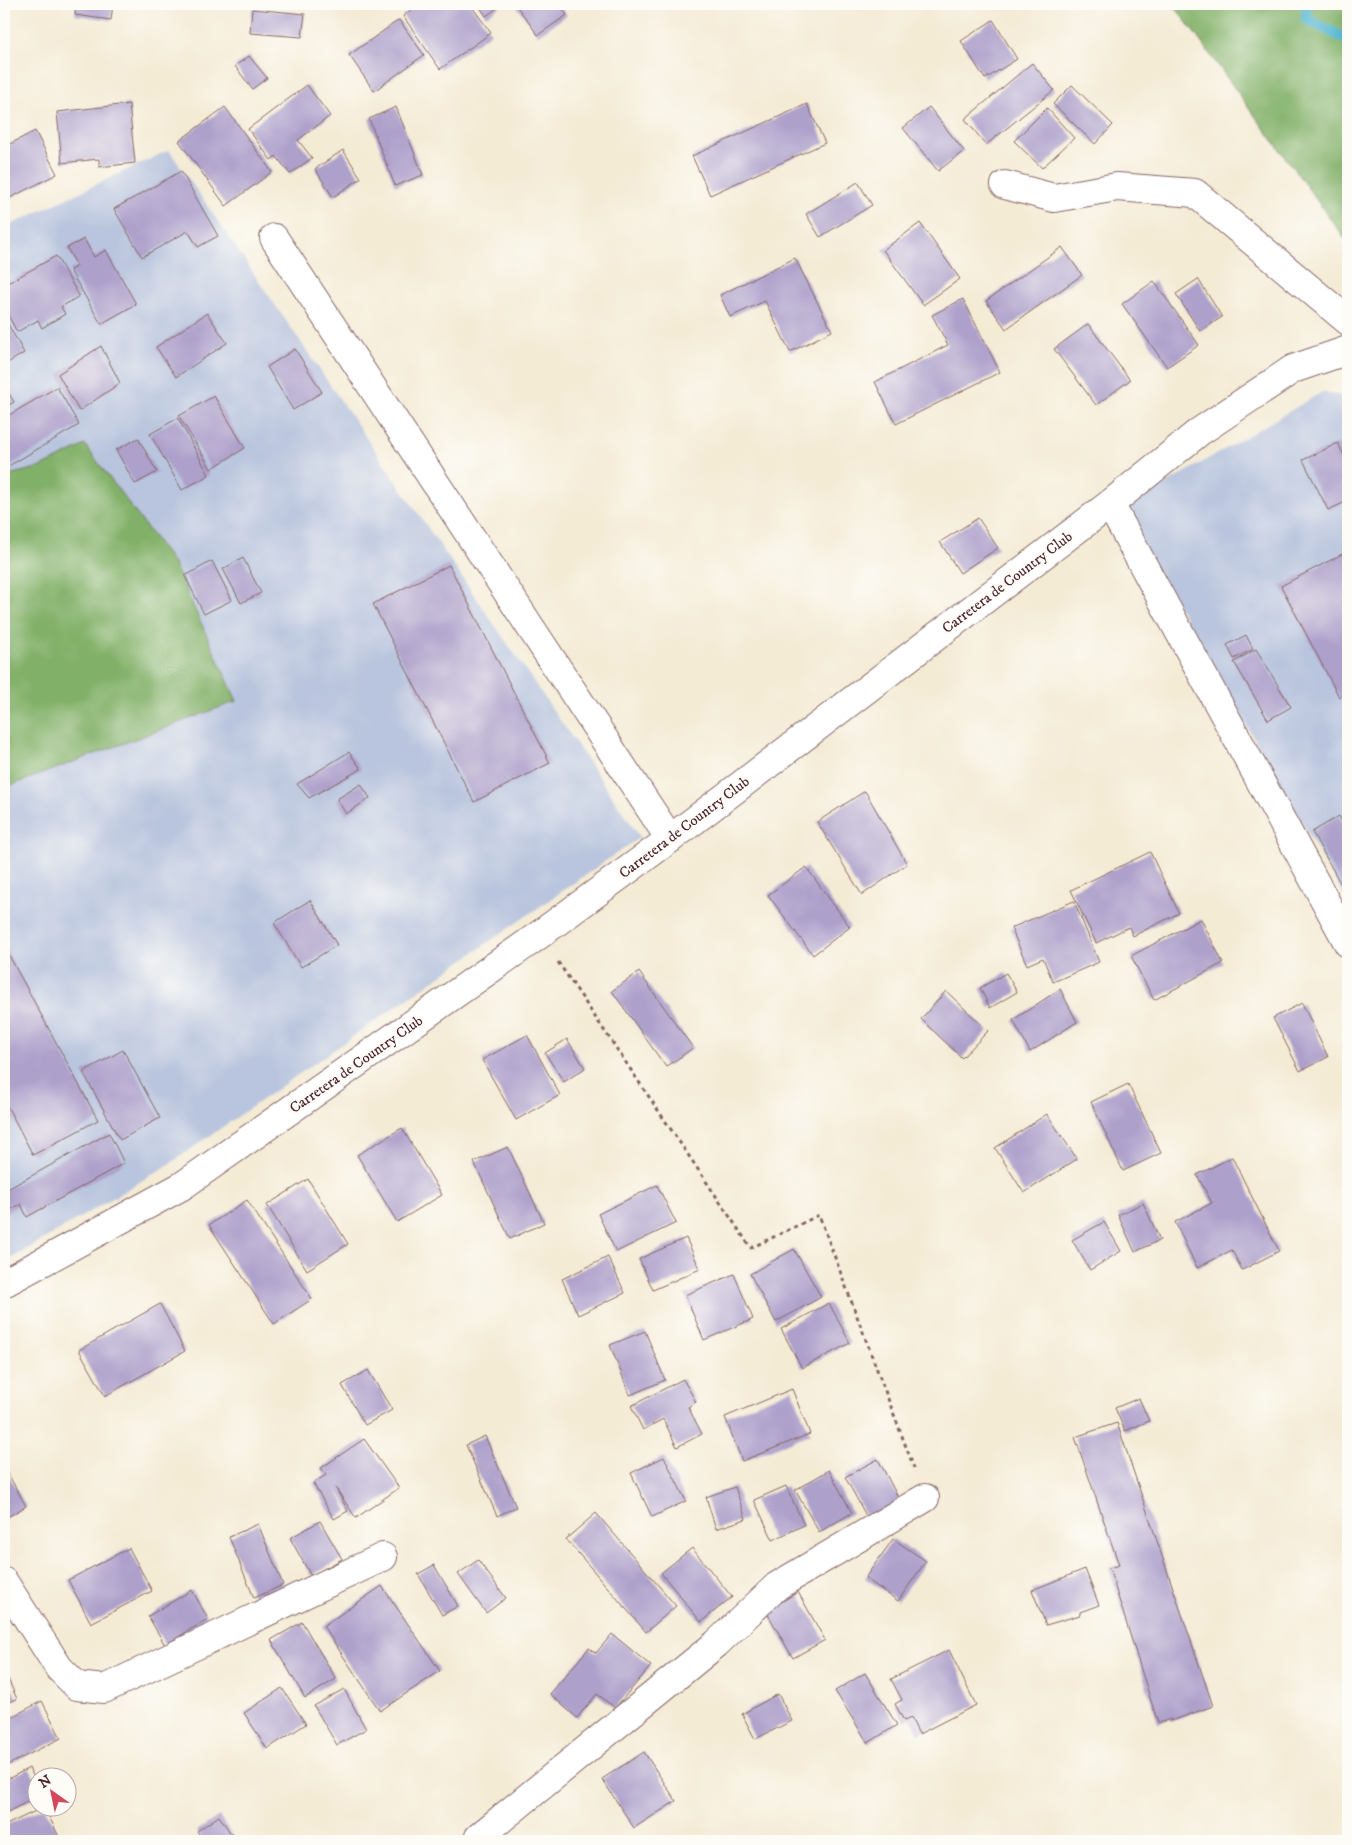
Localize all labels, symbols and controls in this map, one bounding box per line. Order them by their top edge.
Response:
street label: Carretera de Country Club [938,527,1076,638]
street label: Carretera de Country Club [615,772,753,883]
street label: Carretera de Country Club [286,1011,427,1118]
north arrow [28,1768,78,1818]
text: N [36,1771,56,1793]

